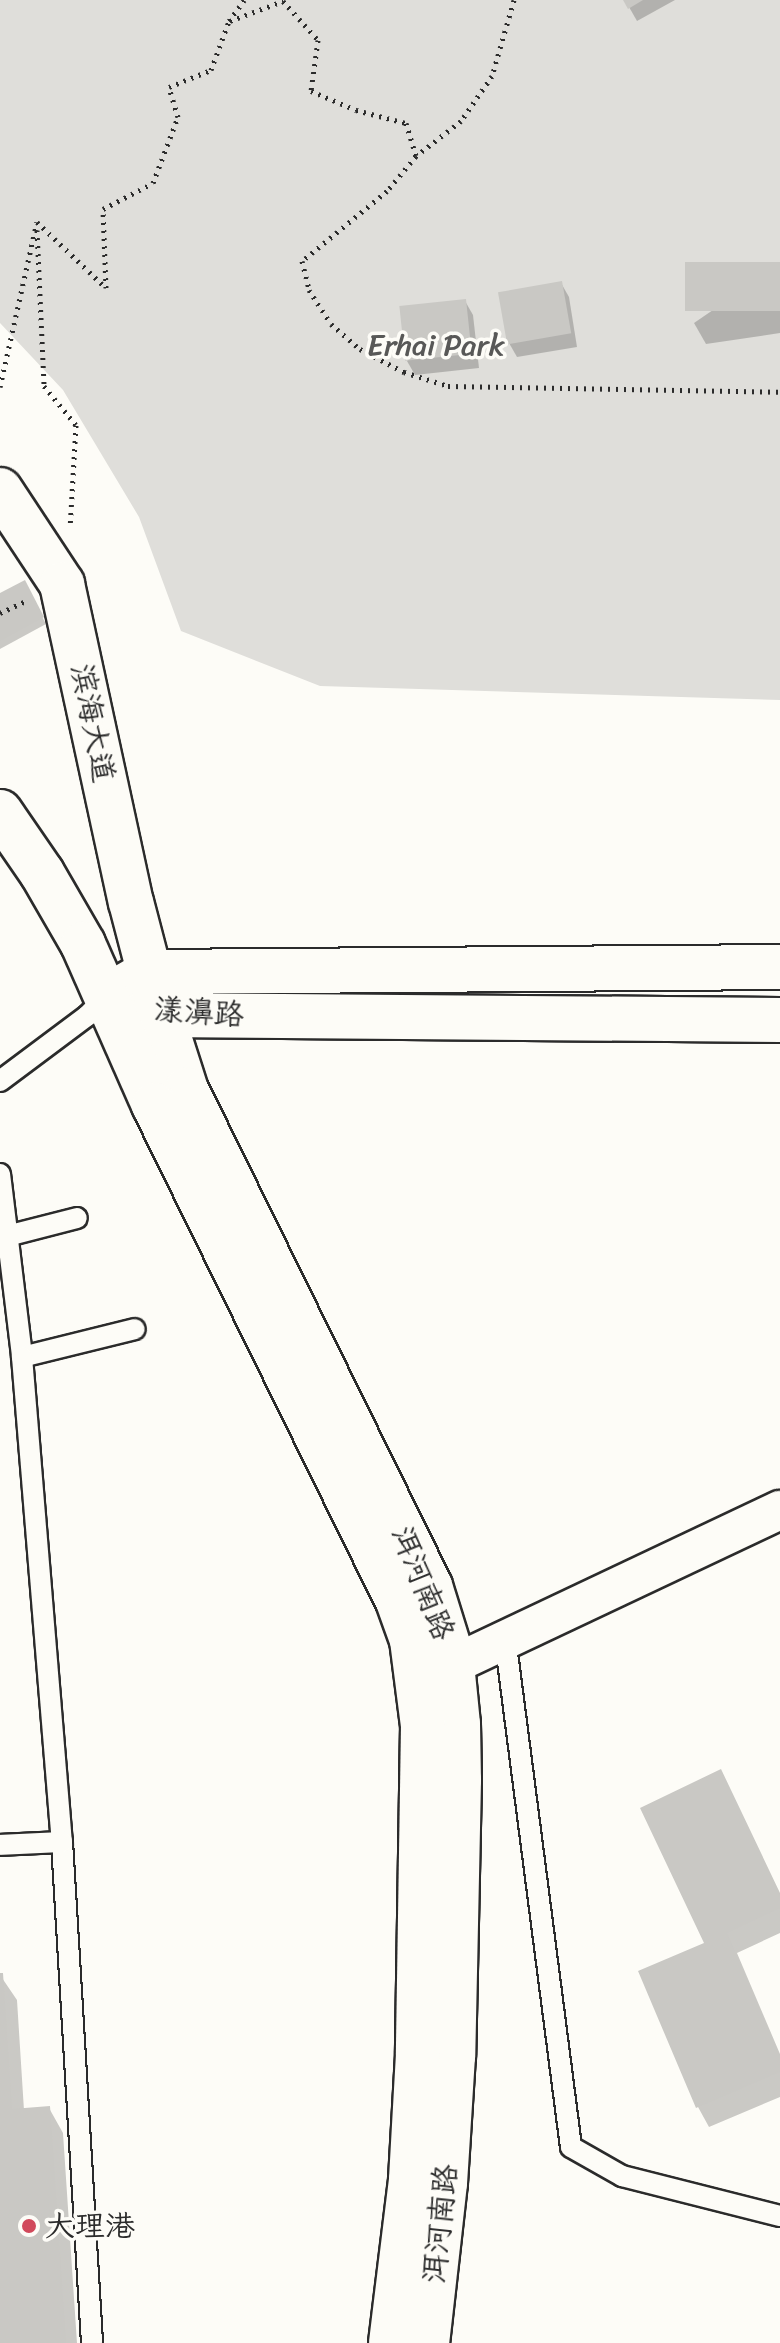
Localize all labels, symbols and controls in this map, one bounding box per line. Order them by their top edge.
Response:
park label: Erhai Park [367,327,505,363]
street label: 滨海大道 [64,661,122,785]
street label: 漾濞路 [153,991,245,1033]
street label: 洱河南路 [384,1521,462,1645]
street label: 洱河南路 [416,2162,464,2286]
place label: 大理港 [45,2208,135,2244]
marker: 大理港 [20,2217,38,2235]

